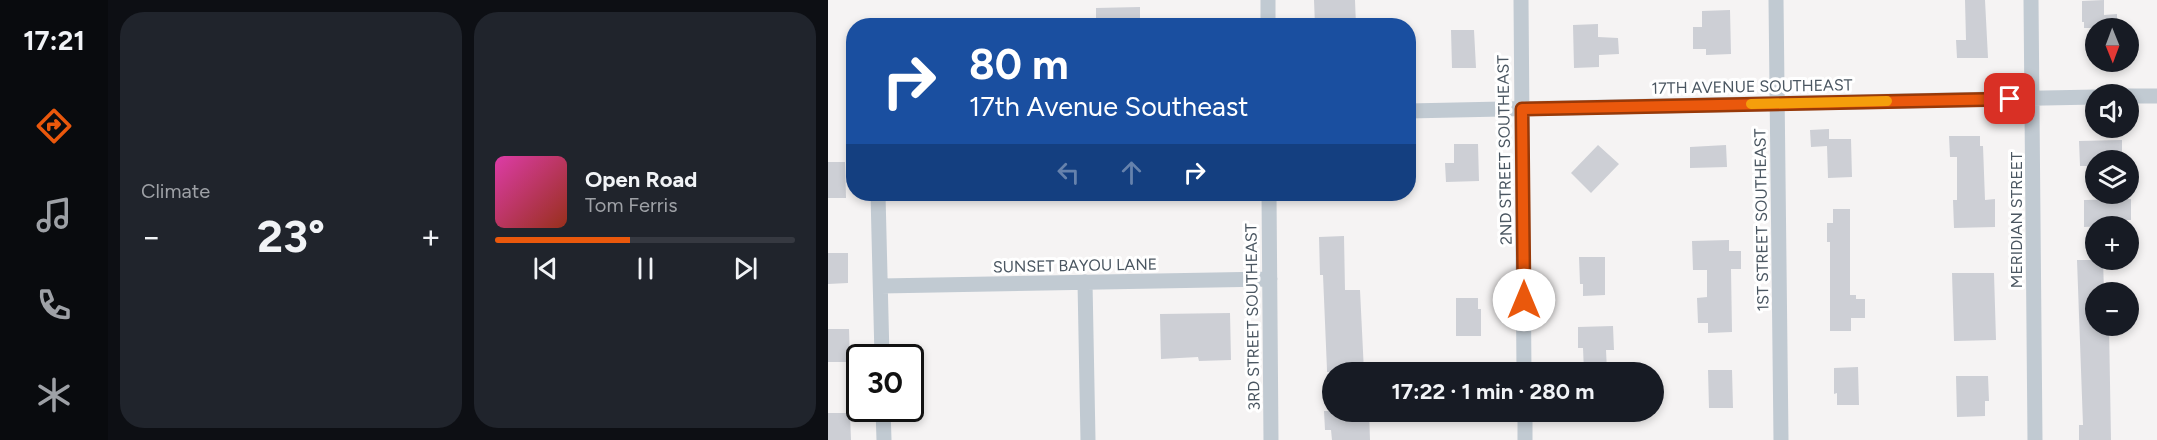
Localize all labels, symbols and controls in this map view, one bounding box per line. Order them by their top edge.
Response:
north arrow [2085,18,2139,72]
map controls [2085,18,2139,336]
text: 17:21 [23,24,85,57]
text: 80 m [969,39,1069,90]
icon: right [870,42,948,120]
street label: 2ND STREET SOUTHEAST [1493,55,1516,245]
pin [1984,73,2035,124]
street label: 17TH AVENUE SOUTHEAST [1651,75,1853,98]
icon: arrive [1993,82,2026,115]
button: sound [2085,84,2139,138]
text: 17th Avenue Southeast [969,90,1248,123]
icon: directions [33,105,75,147]
street label: 1ST STREET SOUTHEAST [1750,128,1773,312]
button: layers [2085,150,2139,204]
street label: MERIDIAN STREET [2007,152,2026,288]
icon: left [1052,156,1085,189]
icon: ahead [1115,156,1148,189]
icon: right [1178,156,1211,189]
text: Open Road [585,166,697,193]
text: Climate [141,179,210,203]
text: Tom Ferris [585,193,678,217]
icon: music [33,194,75,236]
text: 23° [257,209,325,263]
button: + [2085,216,2139,270]
text: − [141,217,162,256]
text: + [420,217,441,256]
street label: 3RD STREET SOUTHEAST [1241,223,1264,411]
icon: previous [529,252,562,285]
icon: pause [629,252,662,285]
icon: next [729,252,762,285]
street label: SUNSET BAYOU LANE [993,255,1157,276]
position arrow [1492,268,1556,332]
button: − [2085,282,2139,336]
icon: phone [33,284,75,326]
speed limit sign: 30 [846,344,924,422]
icon: climate [33,374,75,416]
text: 17:22 · 1 min · 280 m [1392,378,1594,405]

